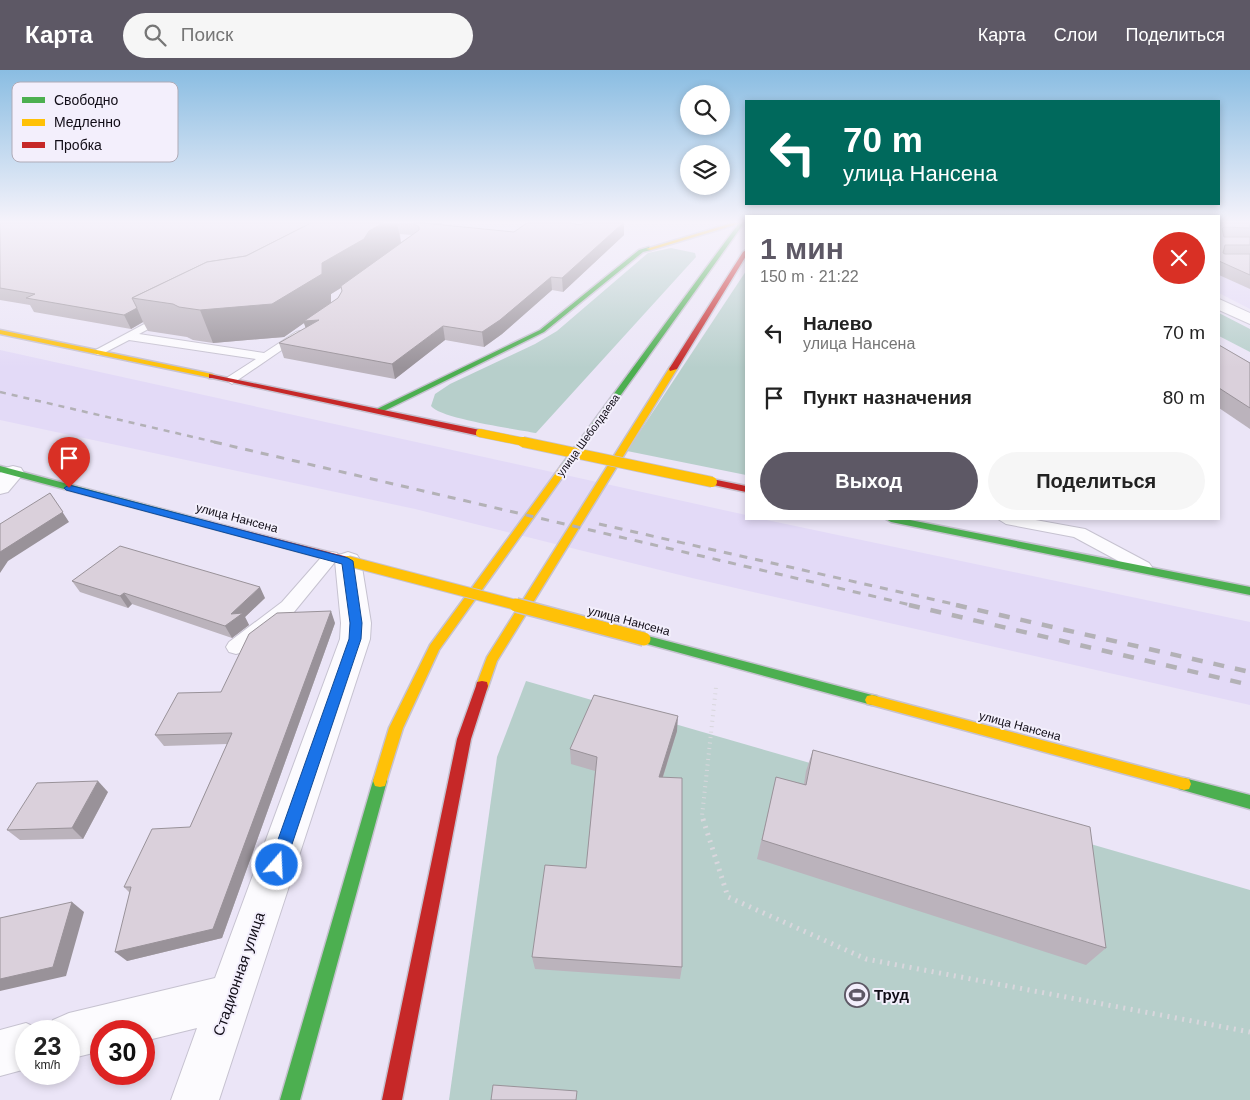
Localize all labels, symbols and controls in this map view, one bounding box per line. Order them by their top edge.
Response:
search box [123,13,473,58]
text: Карта [25,21,93,48]
icon: search [141,21,169,49]
text: Поиск [181,24,233,45]
text: Карта [978,25,1026,45]
text: Слои [1054,25,1098,45]
text: Поделиться [1126,25,1225,45]
legend [12,82,178,162]
map controls [680,85,730,195]
button: search [680,85,730,135]
text: Свободно [54,92,119,108]
text: Медленно [54,114,121,130]
icon: left [760,120,825,185]
text: 70 m [843,120,923,159]
text: Пробка [54,137,102,153]
button: layers [680,145,730,195]
text: улица Нансена [843,161,997,186]
text: 1 мин [760,232,844,265]
button: close [1153,232,1205,284]
text: 150 m · 21:22 [760,268,859,285]
text: Налево [803,313,873,334]
icon: left [760,319,788,347]
text: 70 m [1163,322,1205,343]
text: улица Нансена [803,335,915,352]
icon: arrive [760,384,788,412]
text: Пункт назначения [803,387,972,408]
text: 80 m [1163,387,1205,408]
street label: улица Шеболдаева [554,391,622,478]
pin [48,437,90,488]
icon: arrive [55,444,83,472]
button: Выход [760,452,978,510]
button: Поделиться [988,452,1205,510]
street label: улица Нансена [194,500,280,536]
street label: улица Нансена [586,603,672,639]
street label: улица Нансена [977,708,1063,744]
position arrow [250,838,302,890]
street label: Стадионная улица [209,909,268,1038]
sports icon: Труд [844,982,870,1008]
place label: Труд [874,986,910,1003]
speed limit sign: 30 [90,1020,155,1085]
text: 23 [34,1032,61,1060]
text: km/h [34,1058,61,1072]

